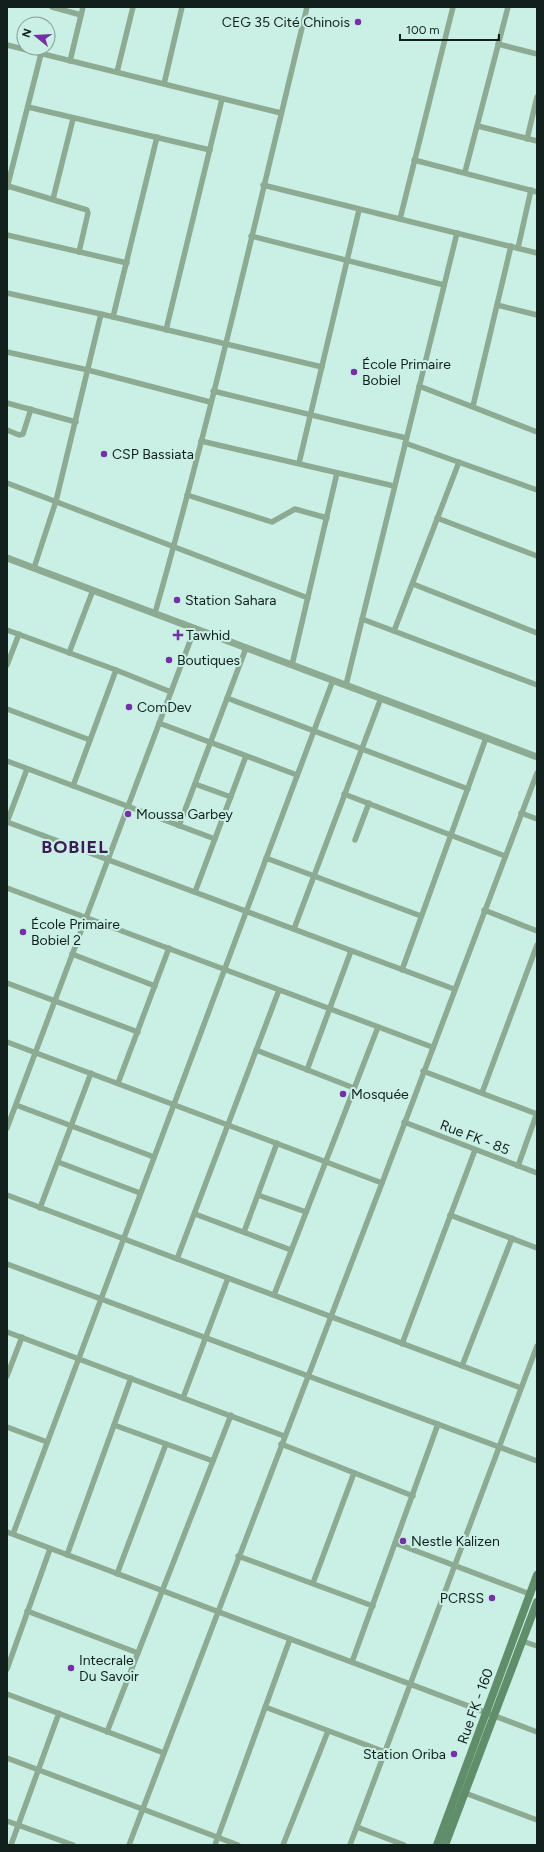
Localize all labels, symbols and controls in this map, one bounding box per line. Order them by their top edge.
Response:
place label: CEG 35 Cité Chinois [222,14,350,31]
north arrow [16,16,56,56]
scale bar [400,16,499,42]
marker: CEG 35 Cité Chinois [353,17,363,27]
text: 100 m [406,23,440,37]
text: N [19,27,34,39]
place label: École Primaire Bobiel [362,356,451,389]
marker: École Primaire Bobiel [349,367,359,377]
place label: CSP Bassiata [112,446,194,463]
marker: CSP Bassiata [99,449,109,459]
place label: Station Sahara [185,592,276,609]
marker: Station Sahara [172,595,182,605]
place label: Tawhid [186,627,230,644]
marker: Tawhid [173,630,183,640]
place label: Boutiques [177,652,240,669]
marker: Boutiques [164,655,174,665]
place label: ComDev [137,699,192,716]
marker: ComDev [124,702,134,712]
place label: Moussa Garbey [136,806,234,823]
marker: Moussa Garbey [123,809,133,819]
district label: BOBIEL [41,836,109,858]
place label: École Primaire Bobiel 2 [31,916,120,949]
marker: École Primaire Bobiel 2 [18,927,28,937]
place label: Mosquée [351,1086,409,1103]
marker: Mosquée [338,1089,348,1099]
street label: Rue FK - 85 [438,1116,512,1159]
place label: Nestle Kalizen [411,1533,500,1550]
marker: Nestle Kalizen [398,1536,408,1546]
place label: PCRSS [440,1590,484,1607]
marker: PCRSS [487,1593,497,1603]
place label: Intecrale Du Savoir [79,1652,139,1685]
marker: Intecrale Du Savoir [66,1663,76,1673]
street label: Rue FK - 160 [454,1666,497,1746]
place label: Station Oriba [363,1746,446,1763]
marker: Station Oriba [449,1749,459,1759]

